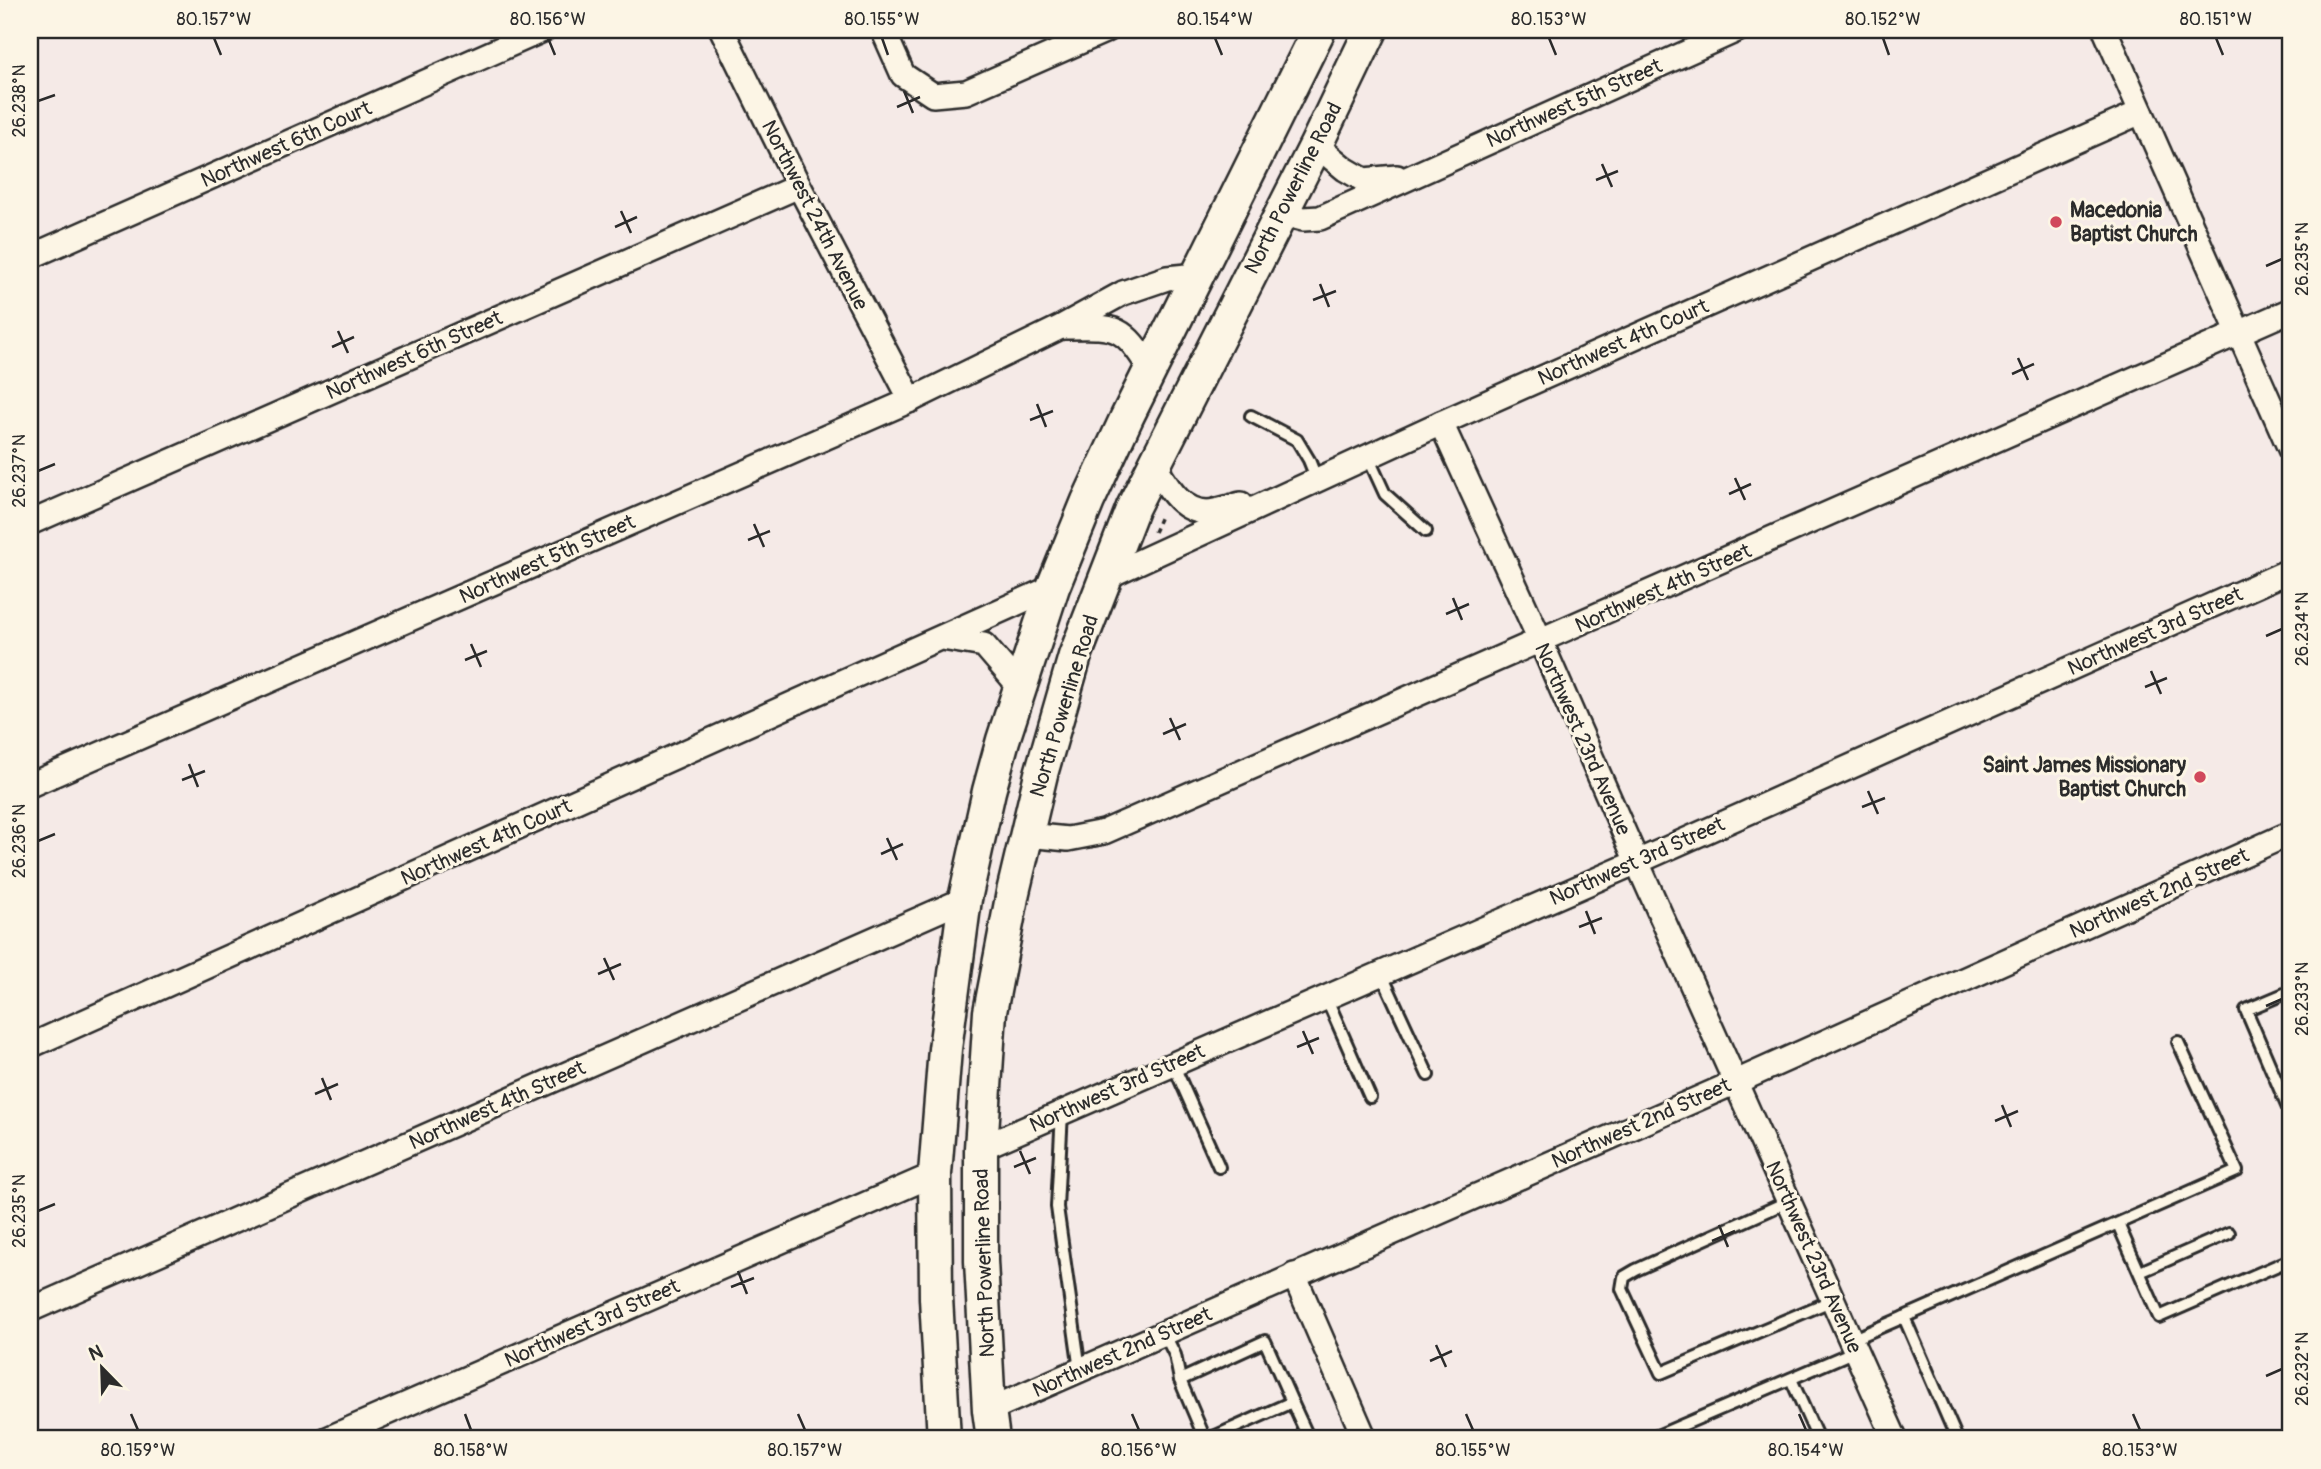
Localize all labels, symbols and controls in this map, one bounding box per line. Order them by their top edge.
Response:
text: 80.157°W [177,8,251,31]
text: 80.156°W [510,8,586,31]
text: 80.155°W [844,8,920,31]
text: 80.154°W [1177,8,1253,31]
text: 80.153°W [1511,8,1587,31]
text: 80.152°W [1845,8,1921,31]
text: 80.151°W [2180,8,2252,31]
street label: Northwest 5th Street [1482,52,1667,154]
text: 26.238°N [8,64,31,138]
street label: Northwest 6th Court [197,94,376,194]
street label: North Powerline Road [1238,98,1348,279]
street label: Northwest 24th Avenue [755,116,874,315]
place label: Macedonia Baptist Church [2070,197,2198,248]
marker: Macedonia Baptist Church [2048,214,2064,230]
text: 26.235°N [2291,222,2314,296]
street label: Northwest 4th Court [1534,292,1713,392]
street label: Northwest 6th Street [322,304,507,406]
text: 26.237°N [8,434,31,508]
street label: Northwest 5th Street [455,508,640,610]
street label: Northwest 4th Street [1571,537,1756,639]
street label: Northwest 3rd Street [2063,581,2247,682]
text: 26.234°N [2291,592,2314,666]
street label: North Powerline Road [1024,612,1105,801]
street label: Northwest 23rd Avenue [1528,639,1637,840]
place label: Saint James Missionary Baptist Church [1982,752,2186,803]
marker: Saint James Missionary Baptist Church [2192,769,2208,785]
street label: Northwest 4th Court [397,792,576,892]
text: 26.236°N [8,804,31,878]
street label: Northwest 3rd Street [1545,811,1729,912]
street label: Northwest 2nd Street [2065,842,2254,945]
text: 26.233°N [2291,962,2314,1036]
street label: Northwest 3rd Street [1025,1038,1209,1139]
street label: Northwest 4th Street [405,1054,590,1156]
street label: Northwest 2nd Street [1547,1072,1736,1175]
street label: Northwest 23rd Avenue [1759,1157,1868,1358]
street label: North Powerline Road [968,1168,1001,1358]
text: 26.235°N [8,1174,31,1248]
street label: Northwest 3rd Street [500,1273,684,1374]
street label: Northwest 2nd Street [1028,1301,1217,1404]
north arrow [66,1332,136,1402]
text: 26.232°N [2291,1332,2314,1406]
text: N [85,1340,106,1367]
text: 80.159°W [101,1439,175,1462]
text: 80.158°W [434,1439,508,1462]
text: 80.157°W [768,1439,842,1462]
text: 80.156°W [1101,1439,1177,1462]
text: 80.155°W [1435,1439,1511,1462]
text: 80.154°W [1768,1439,1844,1462]
text: 80.153°W [2102,1439,2178,1462]

